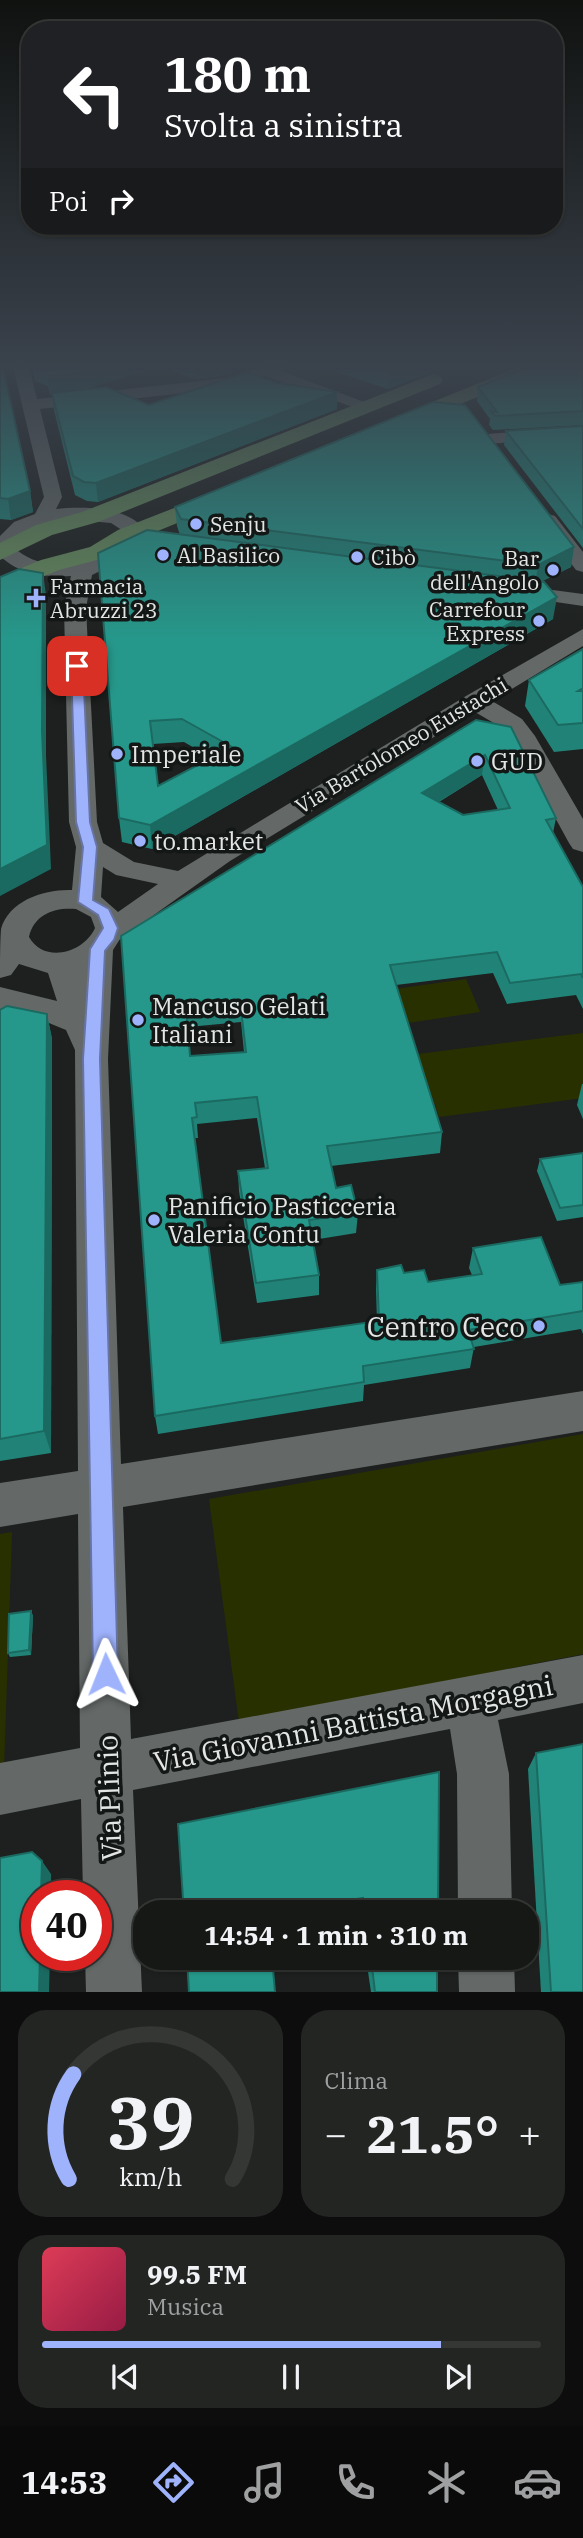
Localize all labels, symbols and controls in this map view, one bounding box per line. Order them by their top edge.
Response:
text: 180 m [164,42,311,105]
icon: left [49,49,140,140]
text: Svolta a sinistra [164,104,403,146]
icon: right [102,182,140,220]
text: Poi [49,184,88,218]
place label: Senju [210,510,266,538]
marker: Senju [188,516,204,532]
place label: Al Basilico [177,541,280,569]
place label: Cibò [371,543,416,571]
place label: Bar dell'Angolo [430,544,540,596]
marker: Al Basilico [155,547,171,563]
marker: Cibò [349,549,365,565]
marker: Bar dell'Angolo [545,562,561,578]
place label: Farmacia Abruzzi 23 [50,572,158,624]
marker: Farmacia Abruzzi 23 [28,590,44,606]
place label: Carrefour Express [429,595,526,647]
marker: Carrefour Express [531,613,547,629]
pin [47,636,107,696]
icon: arrive [58,647,96,685]
street label: Via Bartolomeo Eustachi [290,670,512,820]
place label: Imperiale [131,738,241,770]
place label: GUD [491,745,543,777]
marker: Imperiale [109,746,125,762]
marker: GUD [469,753,485,769]
place label: to.market [154,825,263,857]
marker: to.market [132,833,148,849]
place label: Mancuso Gelati Italiani [152,990,326,1050]
marker: Mancuso Gelati Italiani [130,1012,146,1028]
place label: Panificio Pasticceria Valeria Contu [168,1190,397,1250]
marker: Panificio Pasticceria Valeria Contu [146,1212,162,1228]
place label: Centro Ceco [367,1308,525,1345]
marker: Centro Ceco [531,1318,547,1334]
position arrow [69,1637,143,1711]
street label: Via Giovanni Battista Morgagni [150,1666,556,1780]
street label: Via Plinio [88,1734,130,1862]
speed limit sign: 40 [21,1880,112,1971]
text: 14:54 · 1 min · 310 m [204,1918,468,1952]
text: Clima [325,2065,388,2095]
text: 39 [107,2075,194,2170]
text: 21.5° [366,2100,499,2167]
text: − [325,2109,347,2158]
text: + [518,2109,541,2158]
text: km/h [119,2160,182,2193]
text: 99.5 FM [147,2257,247,2291]
text: Musica [147,2291,224,2321]
icon: previous [106,2358,144,2396]
icon: pause [272,2358,310,2396]
icon: next [439,2358,477,2396]
icon: directions [149,2458,198,2507]
icon: music [240,2458,289,2507]
icon: phone [331,2458,380,2507]
icon: climate [422,2458,471,2507]
icon: car [513,2458,562,2507]
text: 14:53 [21,2461,107,2503]

